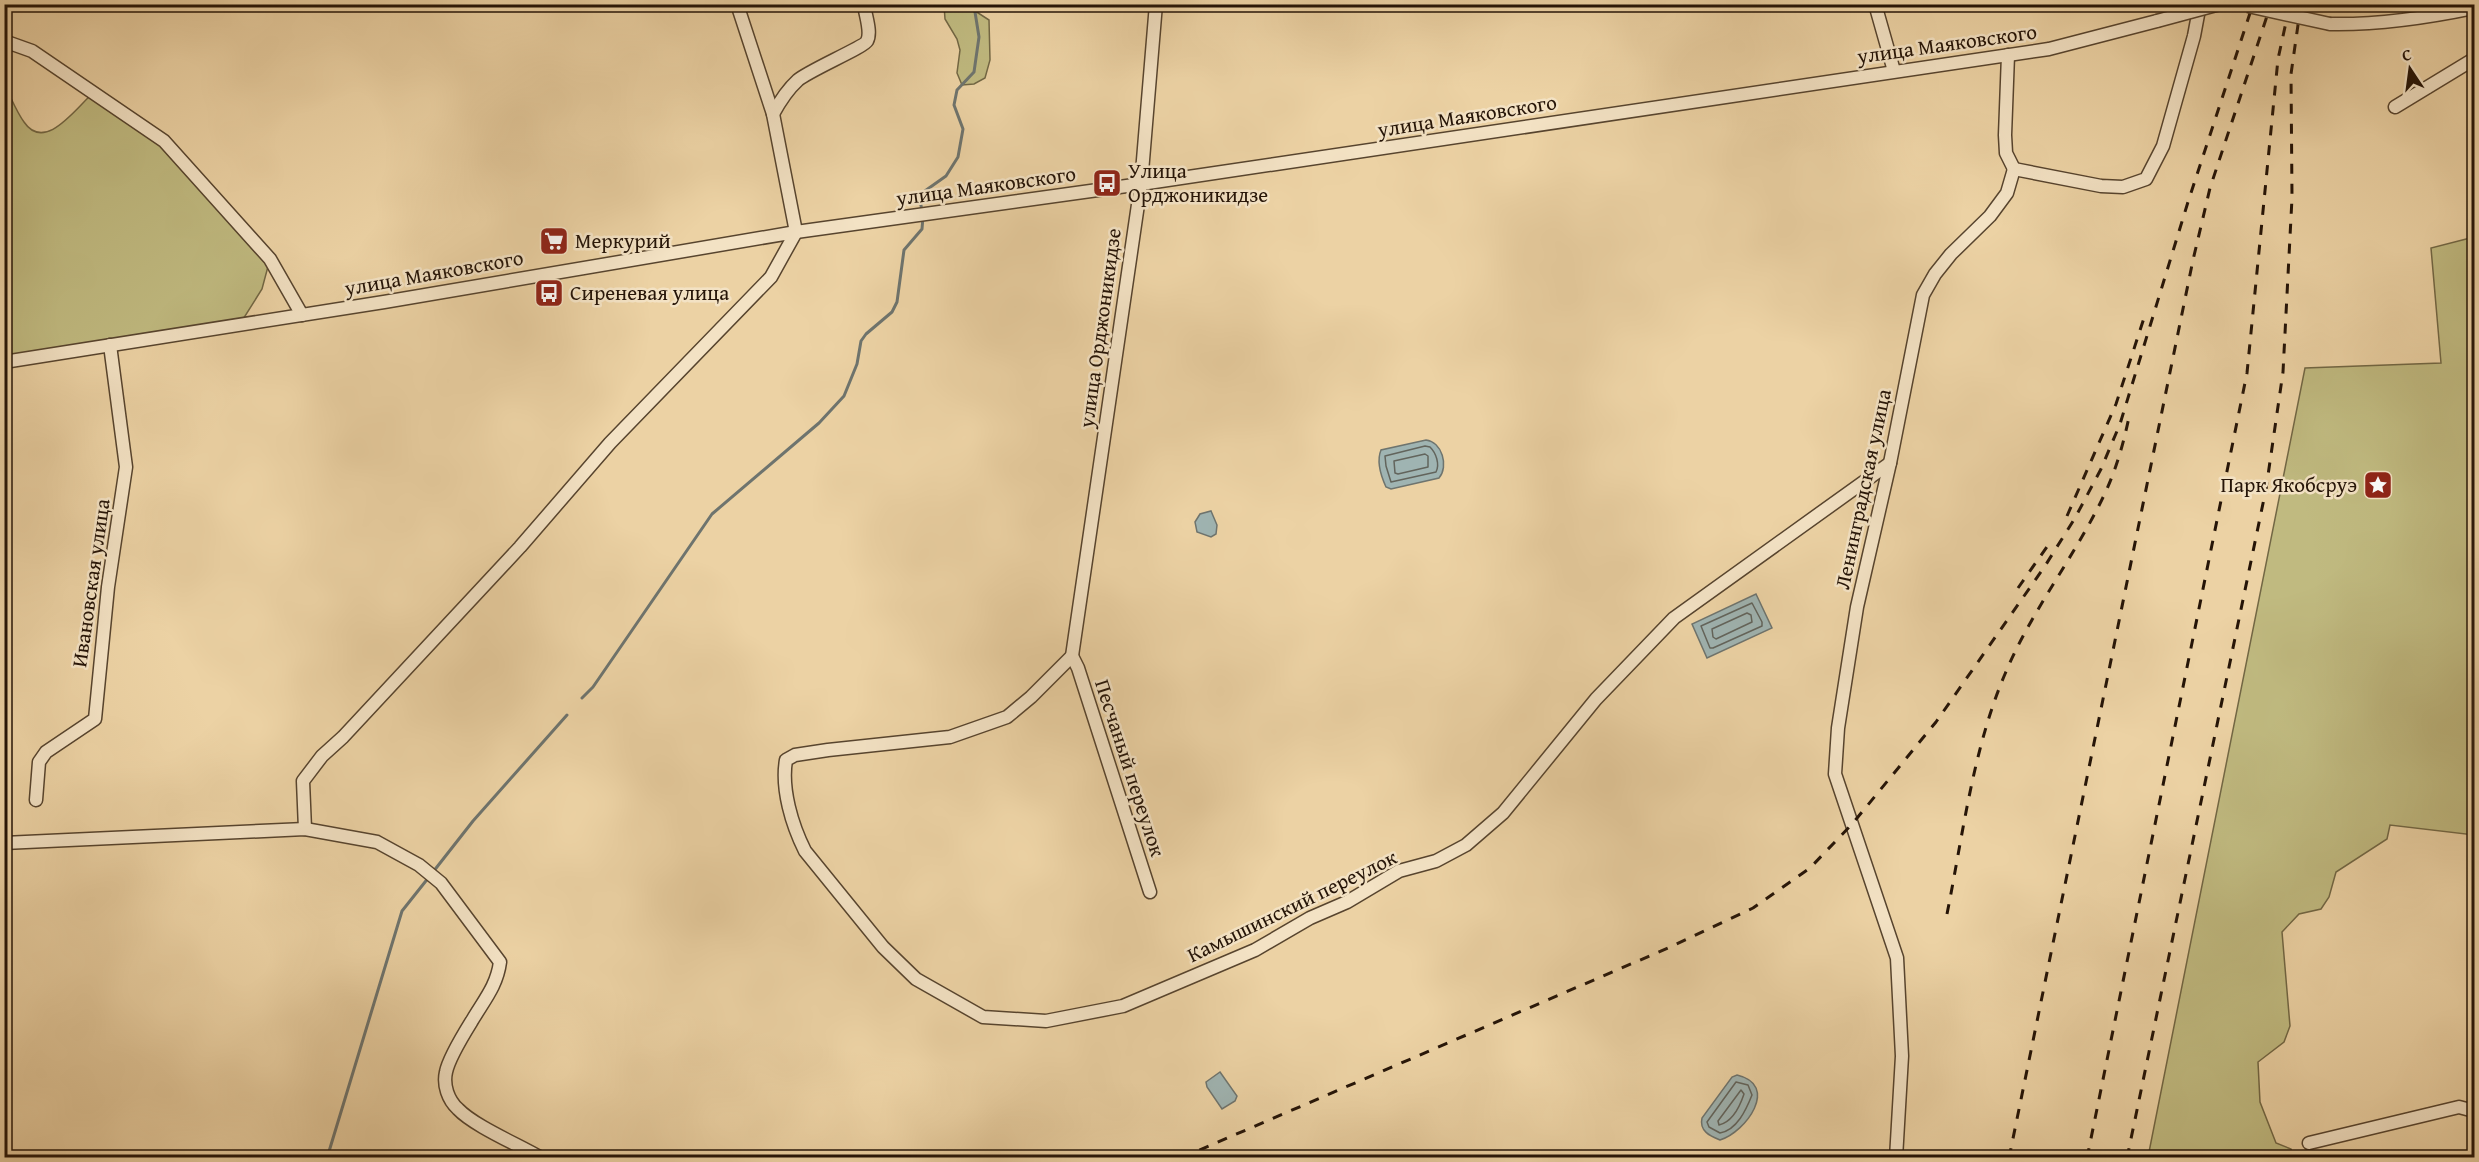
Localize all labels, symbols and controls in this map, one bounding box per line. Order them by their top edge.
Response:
street label: улица Маяковского [1854,16,2039,72]
north arrow [2380,39,2440,99]
text: С [2400,42,2414,67]
street label: улица Маяковского [1374,86,1559,145]
place label: Улица Орджоникидзе [1128,155,1268,210]
street label: улица Маяковского [893,158,1078,214]
bus stop icon: Улица Орджоникидзе [1091,167,1123,199]
supermarket icon: Меркурий [538,225,570,257]
place label: Меркурий [575,225,671,256]
street label: улица Орджоникидзе [1070,226,1129,431]
street label: улица Маяковского [341,242,526,304]
bus stop icon: Сиреневая улица [533,277,565,309]
place label: Сиреневая улица [570,277,729,308]
street label: Ленинградская улица [1826,386,1899,592]
place label: Парк Якобсруэ [2221,469,2357,500]
place icon: Парк Якобсруэ [2362,469,2394,501]
street label: Ивановская улица [63,497,118,669]
street label: Песчаный переулок [1087,675,1174,861]
street label: Камышинский переулок [1182,841,1402,970]

